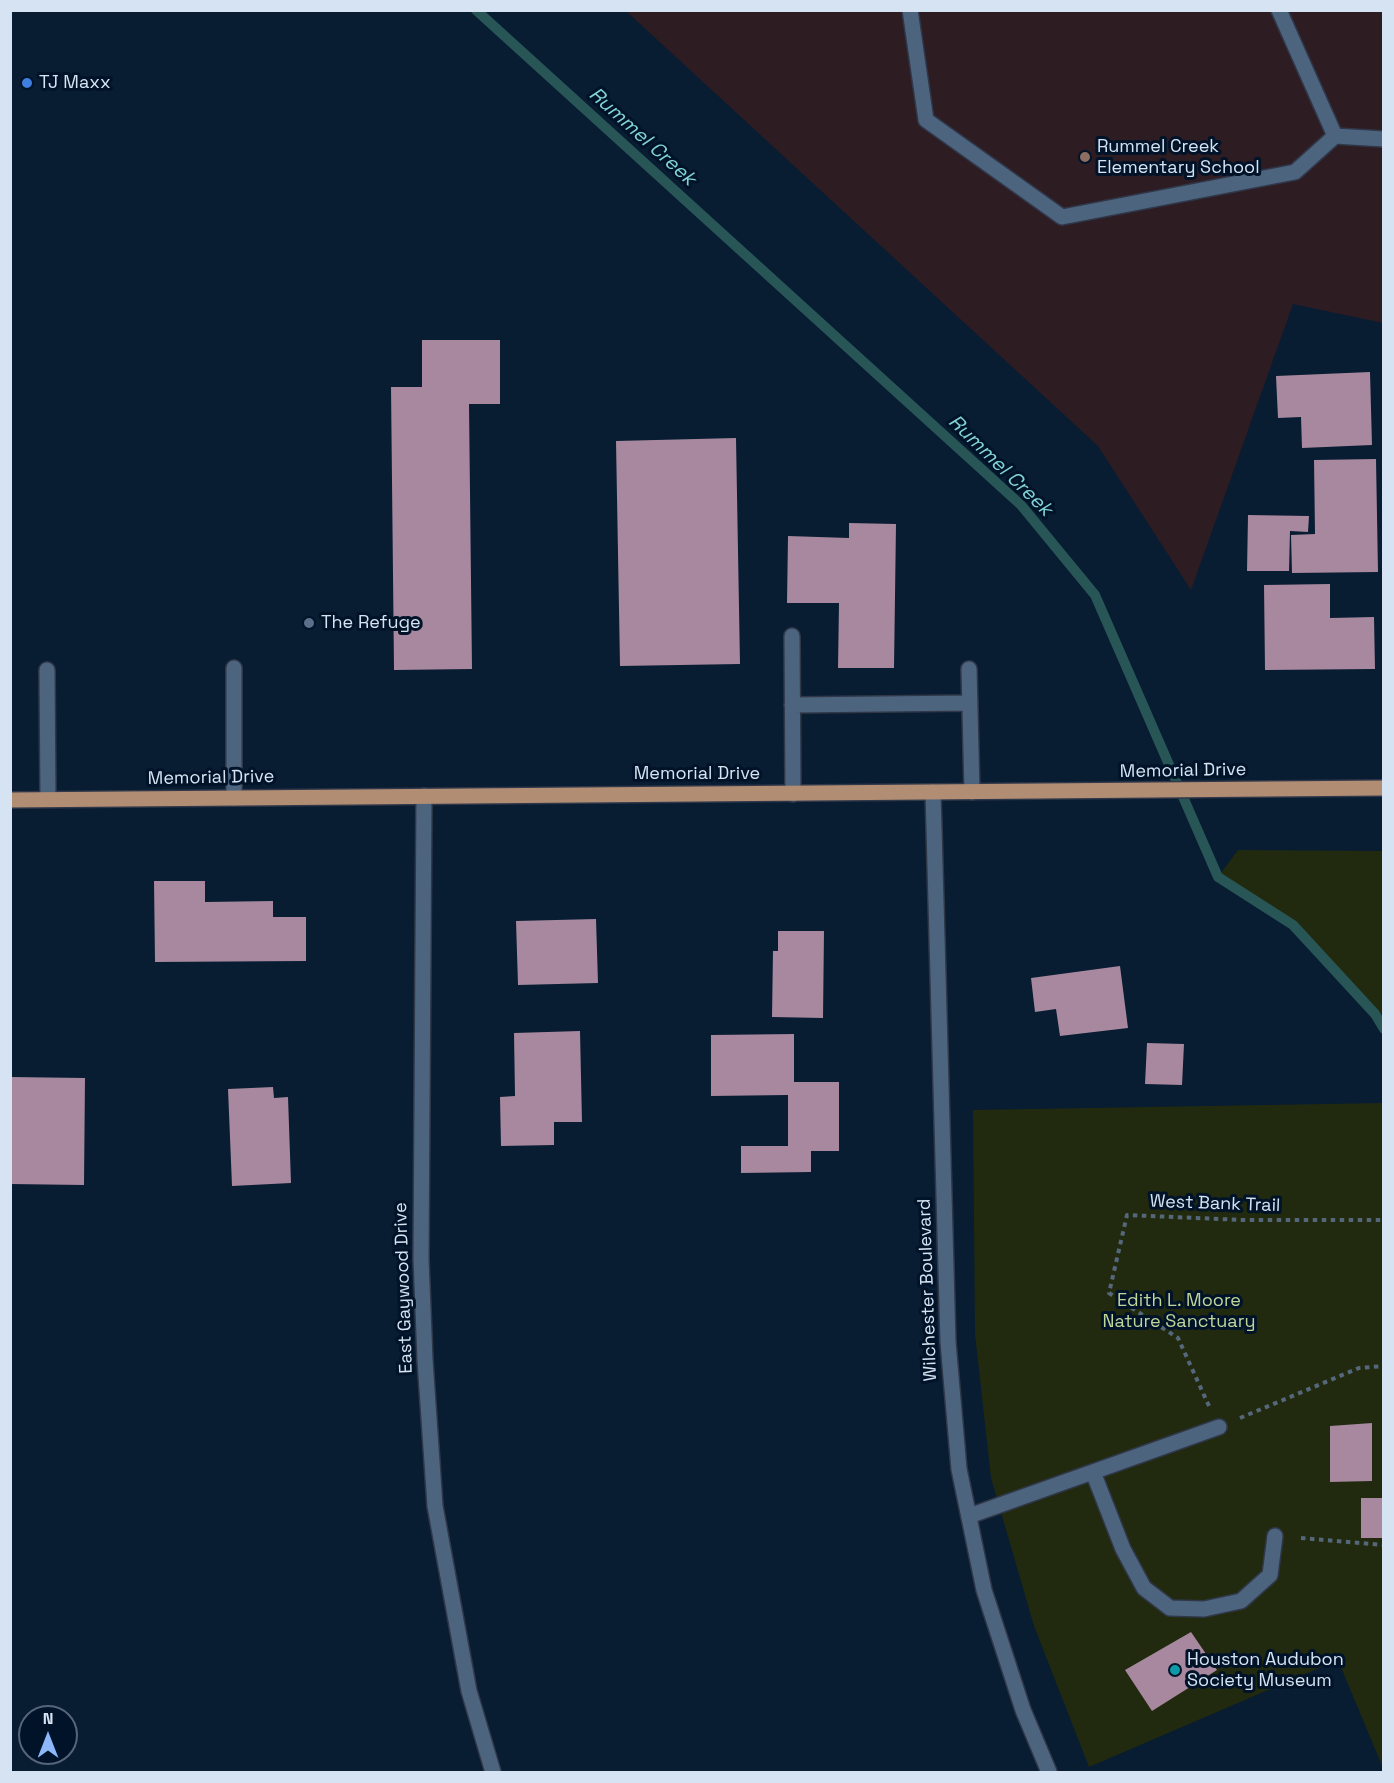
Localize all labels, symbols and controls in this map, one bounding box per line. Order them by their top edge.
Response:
place label: TJ Maxx [39,72,111,94]
marker: TJ Maxx [20,76,34,90]
water label: Rummel Creek [584,83,700,191]
place label: Rummel Creek Elementary School [1097,136,1260,178]
marker: Rummel Creek Elementary School [1078,150,1092,164]
water label: Rummel Creek [943,410,1057,522]
place label: The Refuge [321,612,421,634]
marker: The Refuge [302,616,316,630]
street label: Memorial Drive [1120,759,1246,783]
street label: Memorial Drive [634,763,760,785]
street label: Memorial Drive [148,766,274,790]
street label: West Bank Trail [1149,1191,1281,1217]
street label: Wilchester Boulevard [914,1198,942,1382]
street label: East Gaywood Drive [390,1202,418,1374]
park label: Edith L. Moore Nature Sanctuary [1102,1290,1256,1332]
place label: Houston Audubon Society Museum [1187,1649,1344,1692]
marker: Houston Audubon Society Museum [1168,1663,1182,1677]
north arrow [18,1705,78,1765]
text: N [43,1708,53,1729]

